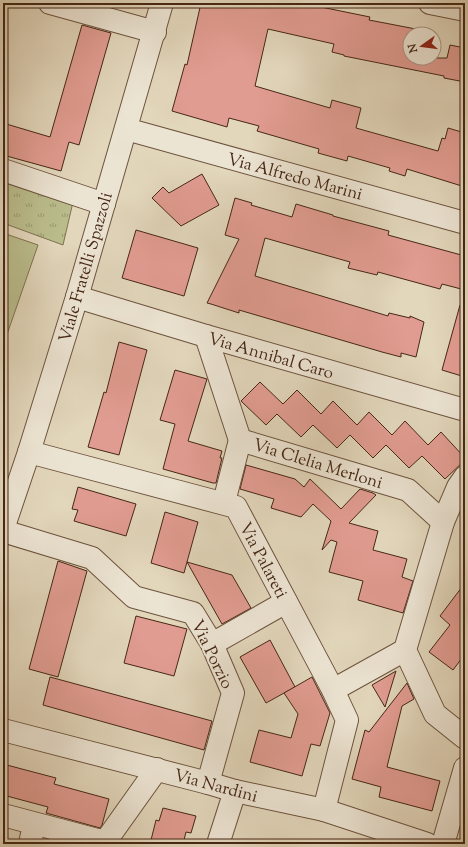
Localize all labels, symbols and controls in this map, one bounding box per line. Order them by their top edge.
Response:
north arrow [402,26,442,66]
text: N [404,42,422,55]
street label: Via Alfredo Marini [224,148,365,208]
street label: Viale Fratelli Spazzoli [54,189,120,346]
street label: Via Annibal Caro [205,327,336,386]
street label: Via Clelia Merloni [250,434,385,496]
street label: Via Palareti [232,518,292,604]
street label: Via Porzio [184,616,238,693]
street label: Via Nardini [171,764,260,810]

